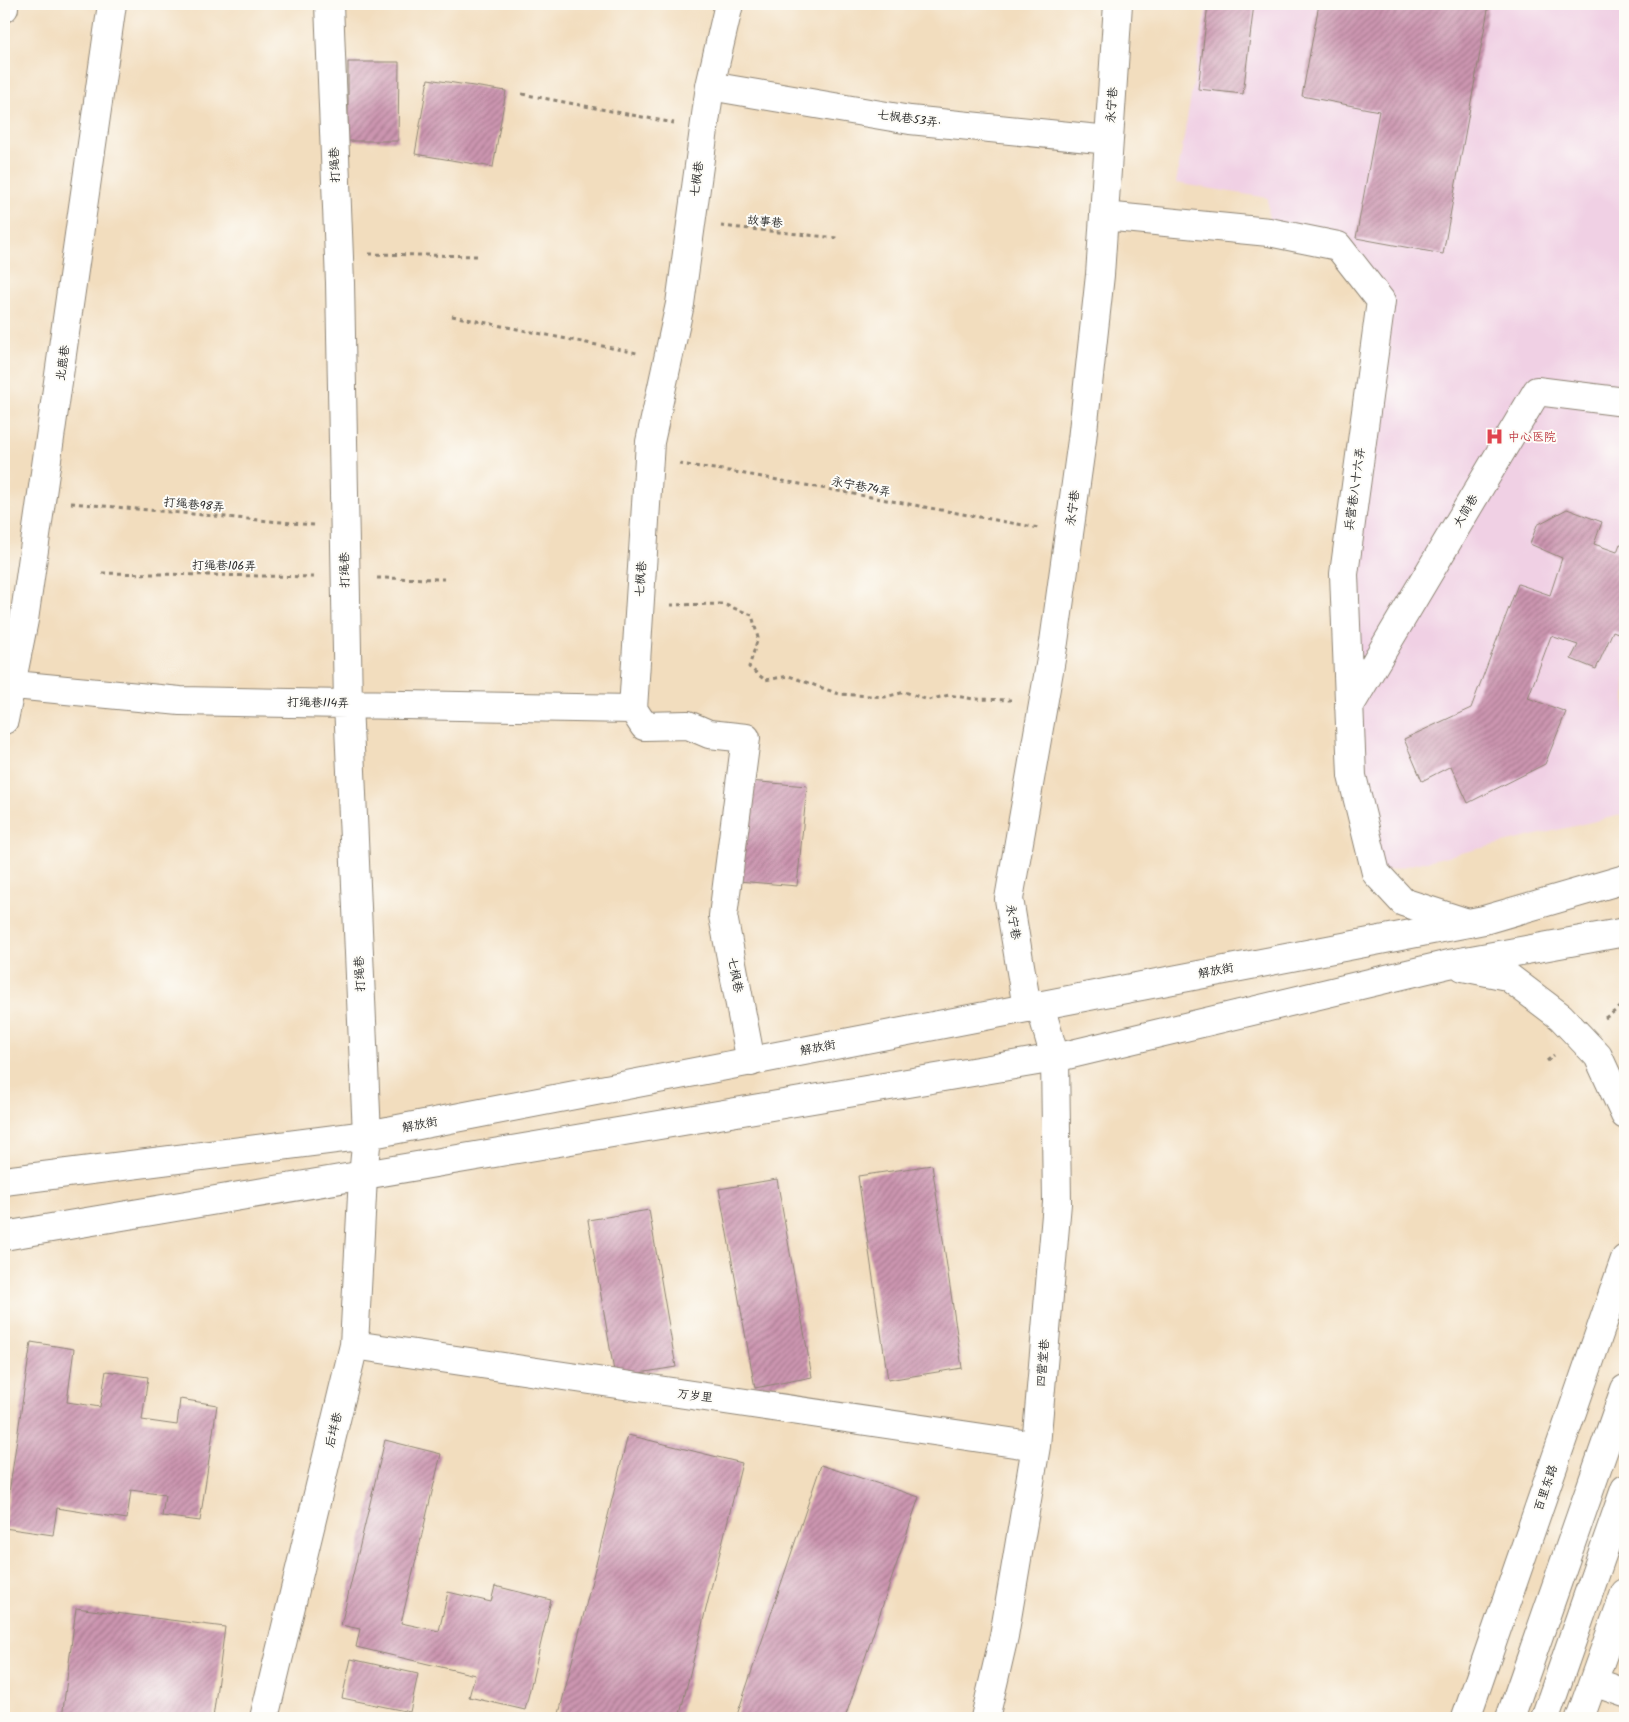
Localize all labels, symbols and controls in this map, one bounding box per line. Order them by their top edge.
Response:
street label: 永宁巷 [1101,86,1123,124]
street label: 七枫巷53弄· [876,105,942,133]
street label: 打绳巷 [325,147,345,183]
street label: 七枫巷 [685,160,709,198]
street label: 故事巷 [746,211,784,233]
street label: 北鹿巷 [51,344,75,382]
hospital icon: 中心医院 [1484,427,1504,447]
place label: 中心医院 [1508,428,1556,447]
street label: 兵营巷八十六弄 [1340,446,1370,532]
street label: 永宁巷74弄 [830,472,892,502]
street label: 永宁巷 [1061,489,1085,527]
street label: 大简巷 [1449,491,1483,531]
street label: 打绳巷98弄 [163,493,225,517]
street label: 打绳巷 [335,552,355,588]
street label: 打绳巷106弄 [192,556,256,576]
street label: 七枫巷 [630,560,652,598]
street label: 打绳巷114弄 [287,693,349,713]
street label: 永宁巷 [1001,903,1025,941]
street label: 打绳巷 [350,956,370,992]
street label: 七枫巷 [722,956,748,994]
street label: 解放街 [1197,958,1235,984]
street label: 解放街 [799,1035,837,1061]
street label: 解放街 [401,1112,439,1138]
street label: 四营堂巷 [1031,1338,1055,1388]
street label: 万岁里 [676,1384,714,1408]
street label: 后垟巷 [320,1410,348,1450]
street label: 百里东路 [1529,1462,1563,1514]

